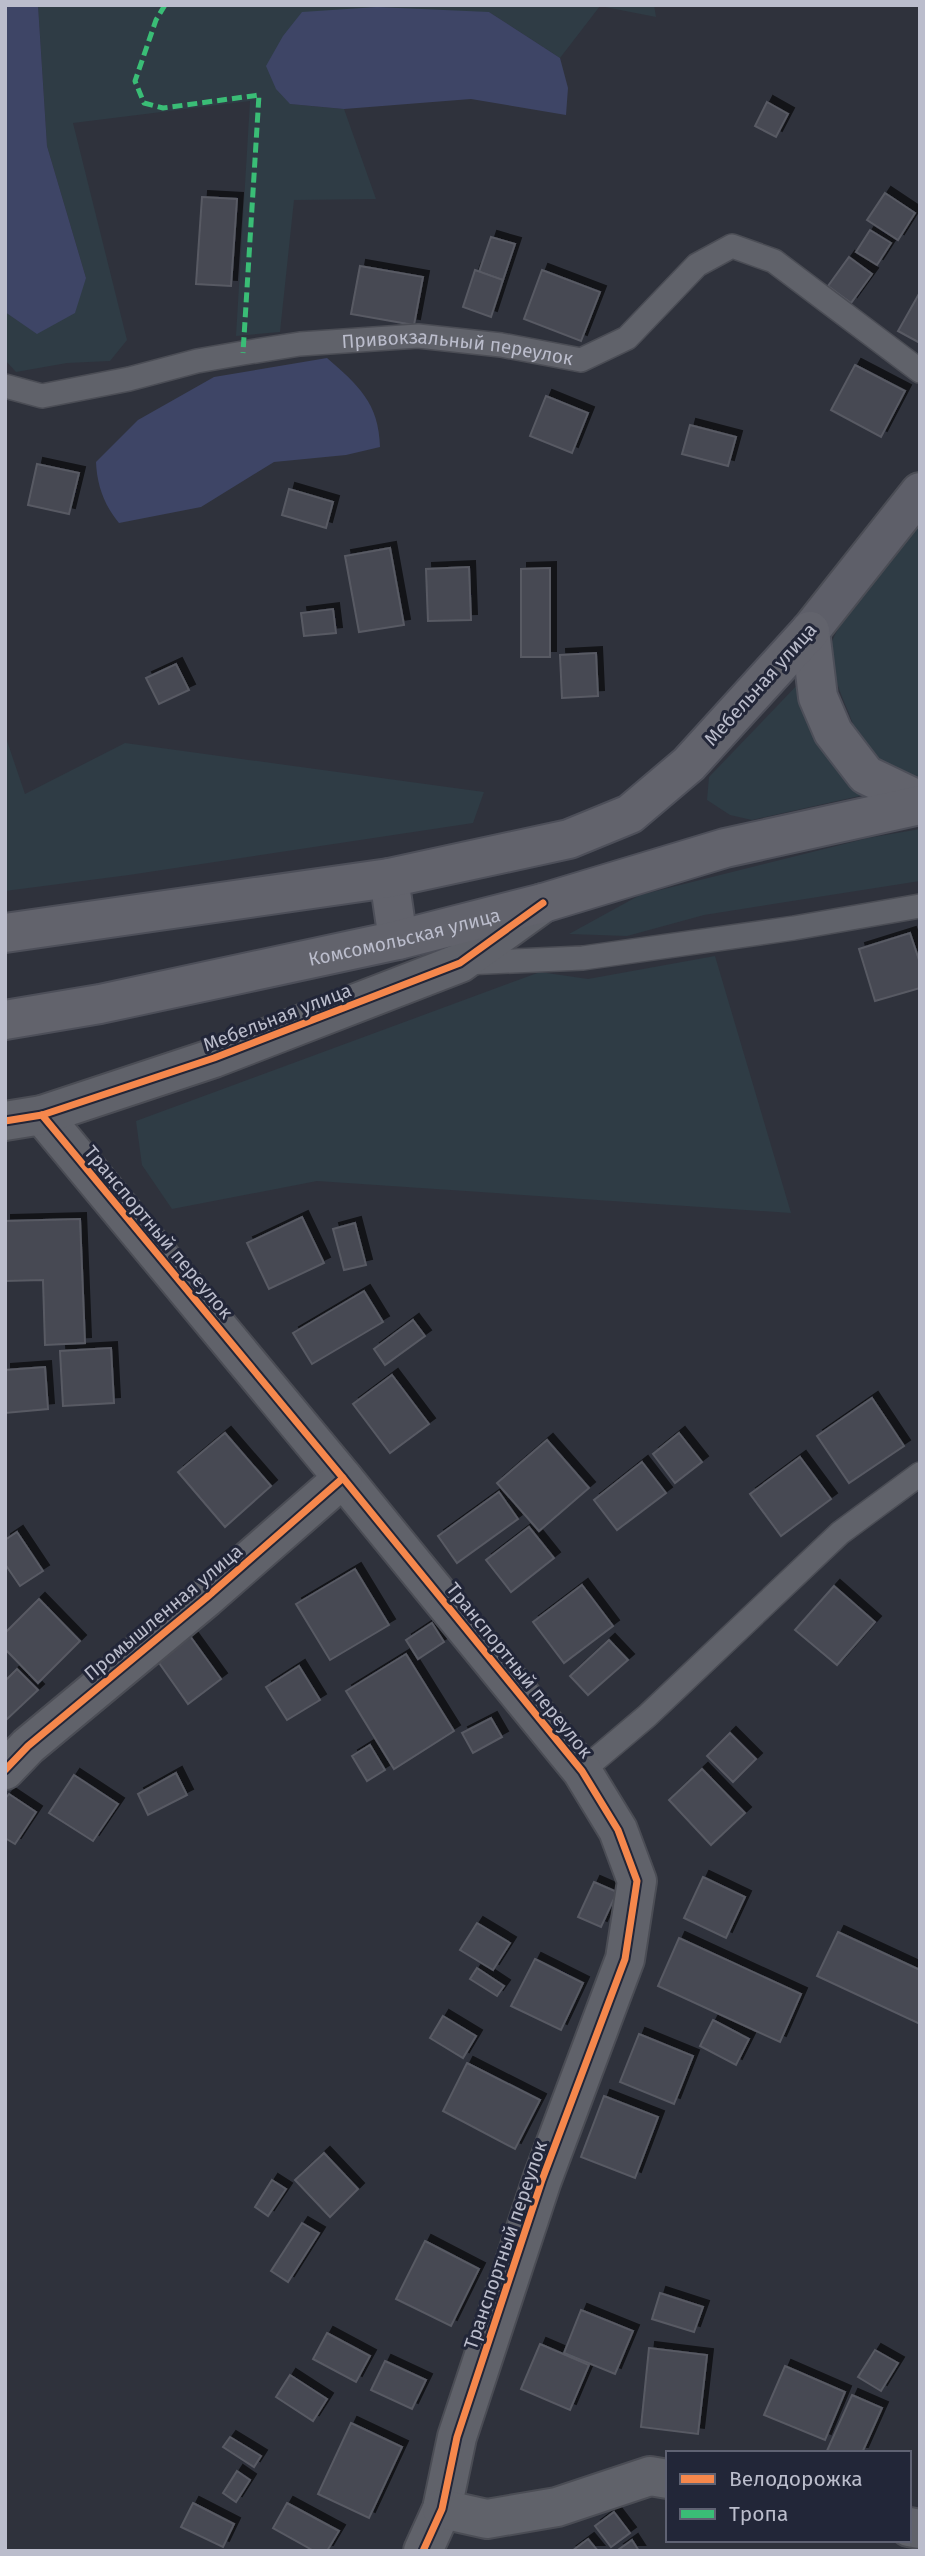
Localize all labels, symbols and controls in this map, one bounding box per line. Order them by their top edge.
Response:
street label: Привокзальный переулок [341,325,575,370]
street label: Мебельная улица [699,618,821,750]
street label: Комсомольская улица [306,903,503,971]
street label: Мебельная улица [200,979,355,1056]
street label: Транспортный переулок [79,1141,238,1324]
street label: Промышленная улица [79,1539,247,1685]
street label: Транспортный переулок [442,1578,598,1763]
street label: Транспортный переулок [459,2138,552,2352]
legend [666,2451,911,2542]
text: Велодорожка [729,2466,863,2492]
text: Тропа [729,2501,788,2527]

